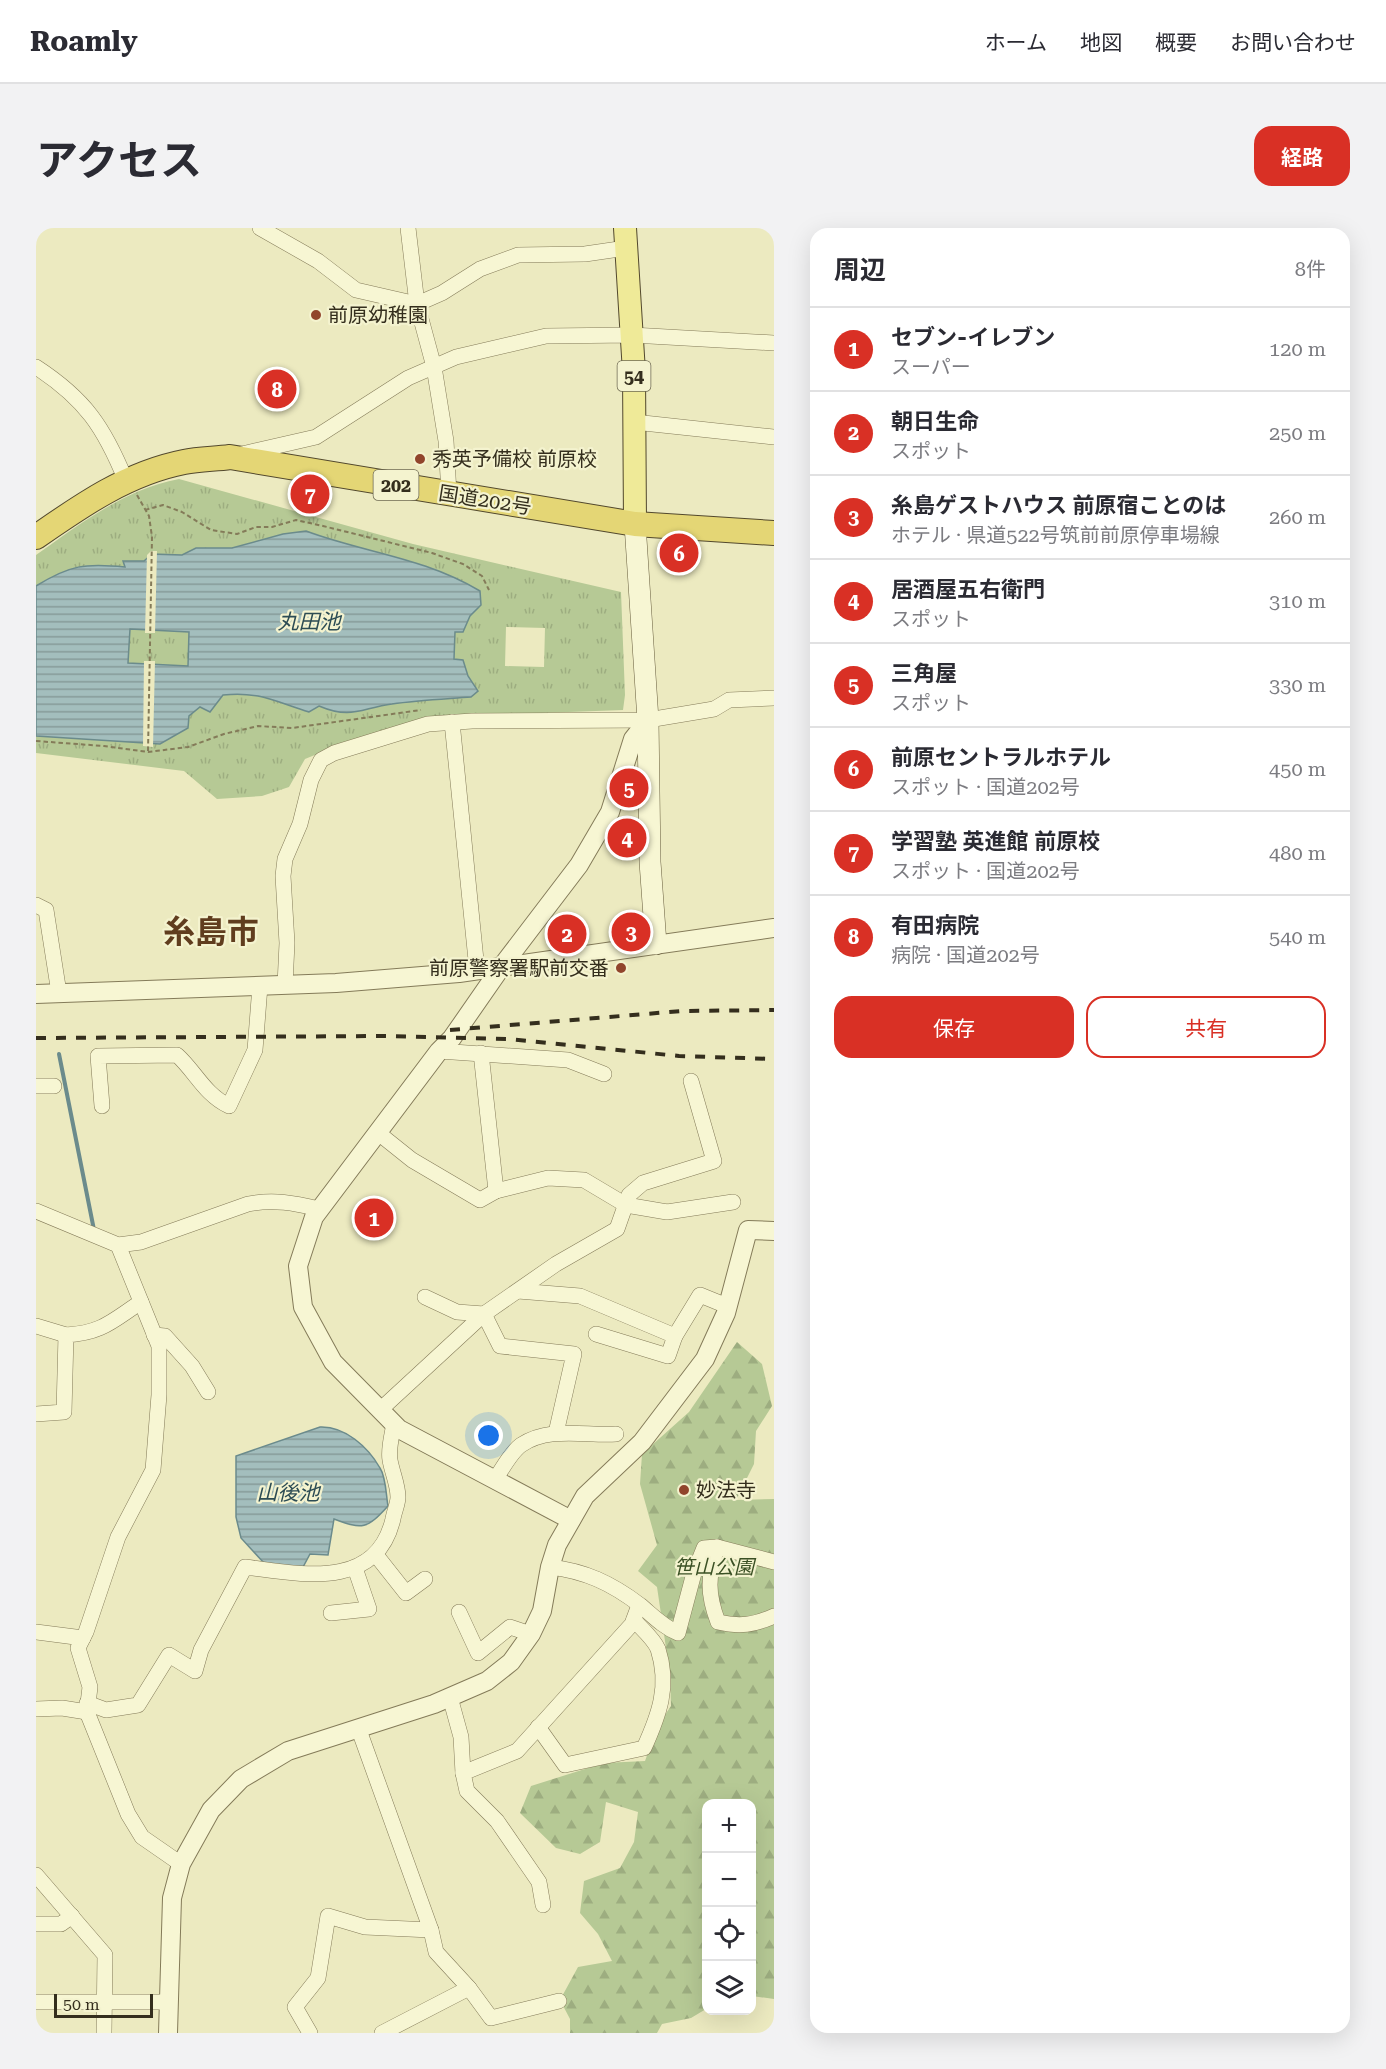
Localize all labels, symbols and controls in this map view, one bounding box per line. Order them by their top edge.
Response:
text: Roamly [30,25,138,58]
text: ホーム [985,31,1047,55]
text: 地図 [1080,31,1122,55]
text: 概要 [1155,31,1197,55]
text: お問い合わせ [1230,31,1356,55]
button: 経路 [1254,126,1350,186]
text: アクセス [36,136,202,185]
text: 周辺 [834,255,886,285]
text: 8件 [1295,257,1326,281]
place label: 前原幼稚園 [328,303,428,327]
marker: 前原幼稚園 [309,308,323,322]
text: セブン-イレブン [891,325,1055,350]
text: 1 [848,337,859,361]
text: 120 m [1269,337,1326,361]
text: スーパー [891,355,971,379]
road number: 54 [618,361,650,391]
pin: 8 [258,366,296,412]
text: 朝日生命 [891,409,979,434]
text: 2 [848,421,859,445]
text: 250 m [1269,421,1326,445]
text: スポット [891,439,971,463]
place label: 秀英予備校 前原校 [432,447,597,471]
marker: 秀英予備校 前原校 [413,452,427,466]
road number: 202 [374,470,418,500]
pin: 7 [290,472,330,516]
street label: 国道202号 [437,481,533,519]
text: 糸島ゲストハウス 前原宿ことのは [891,493,1226,518]
text: 3 [848,505,859,529]
text: 260 m [1269,505,1326,529]
text: ホテル · 県道522号筑前前原停車場線 [891,523,1220,547]
pin: 6 [660,530,698,576]
text: 居酒屋五右衛門 [891,577,1045,602]
text: 4 [848,589,859,613]
text: 310 m [1269,589,1326,613]
text: スポット [891,607,971,631]
water label: 丸田池 [278,610,342,634]
text: 三角屋 [891,661,957,686]
text: 5 [848,673,859,697]
text: 330 m [1269,673,1326,697]
text: スポット [891,691,971,715]
text: 前原セントラルホテル [891,745,1111,770]
text: 6 [848,757,859,781]
text: 450 m [1269,757,1326,781]
pin: 5 [610,766,648,810]
text: スポット · 国道202号 [891,775,1080,799]
pin: 4 [608,816,646,860]
text: 学習塾 英進館 前原校 [891,829,1100,854]
text: 7 [848,841,859,865]
text: 480 m [1269,841,1326,865]
text: スポット · 国道202号 [891,859,1080,883]
pin: 3 [612,910,650,954]
pin: 2 [548,912,586,956]
district label: 糸島市 [163,913,259,951]
text: 有田病院 [891,913,979,938]
text: 8 [848,925,859,949]
text: 540 m [1269,925,1326,949]
text: 病院 · 国道202号 [891,943,1040,967]
place label: 前原警察署駅前交番 [429,956,609,980]
marker: 前原警察署駅前交番 [614,961,628,975]
button: 保存 [834,996,1074,1058]
button: 共有 [1086,996,1326,1058]
pin: 1 [354,1196,394,1240]
your location [474,1421,503,1450]
place label: 妙法寺 [696,1478,756,1502]
water label: 山後池 [257,1481,321,1505]
marker: 妙法寺 [677,1483,691,1497]
park label: 笹山公園 [674,1555,757,1579]
map controls [702,1799,756,2015]
button: + [702,1799,756,1853]
button: − [702,1853,756,1907]
button: locate [702,1907,756,1961]
button: layers [702,1961,756,2015]
scale bar [54,1991,153,2018]
text: 50 m [63,1995,100,2014]

